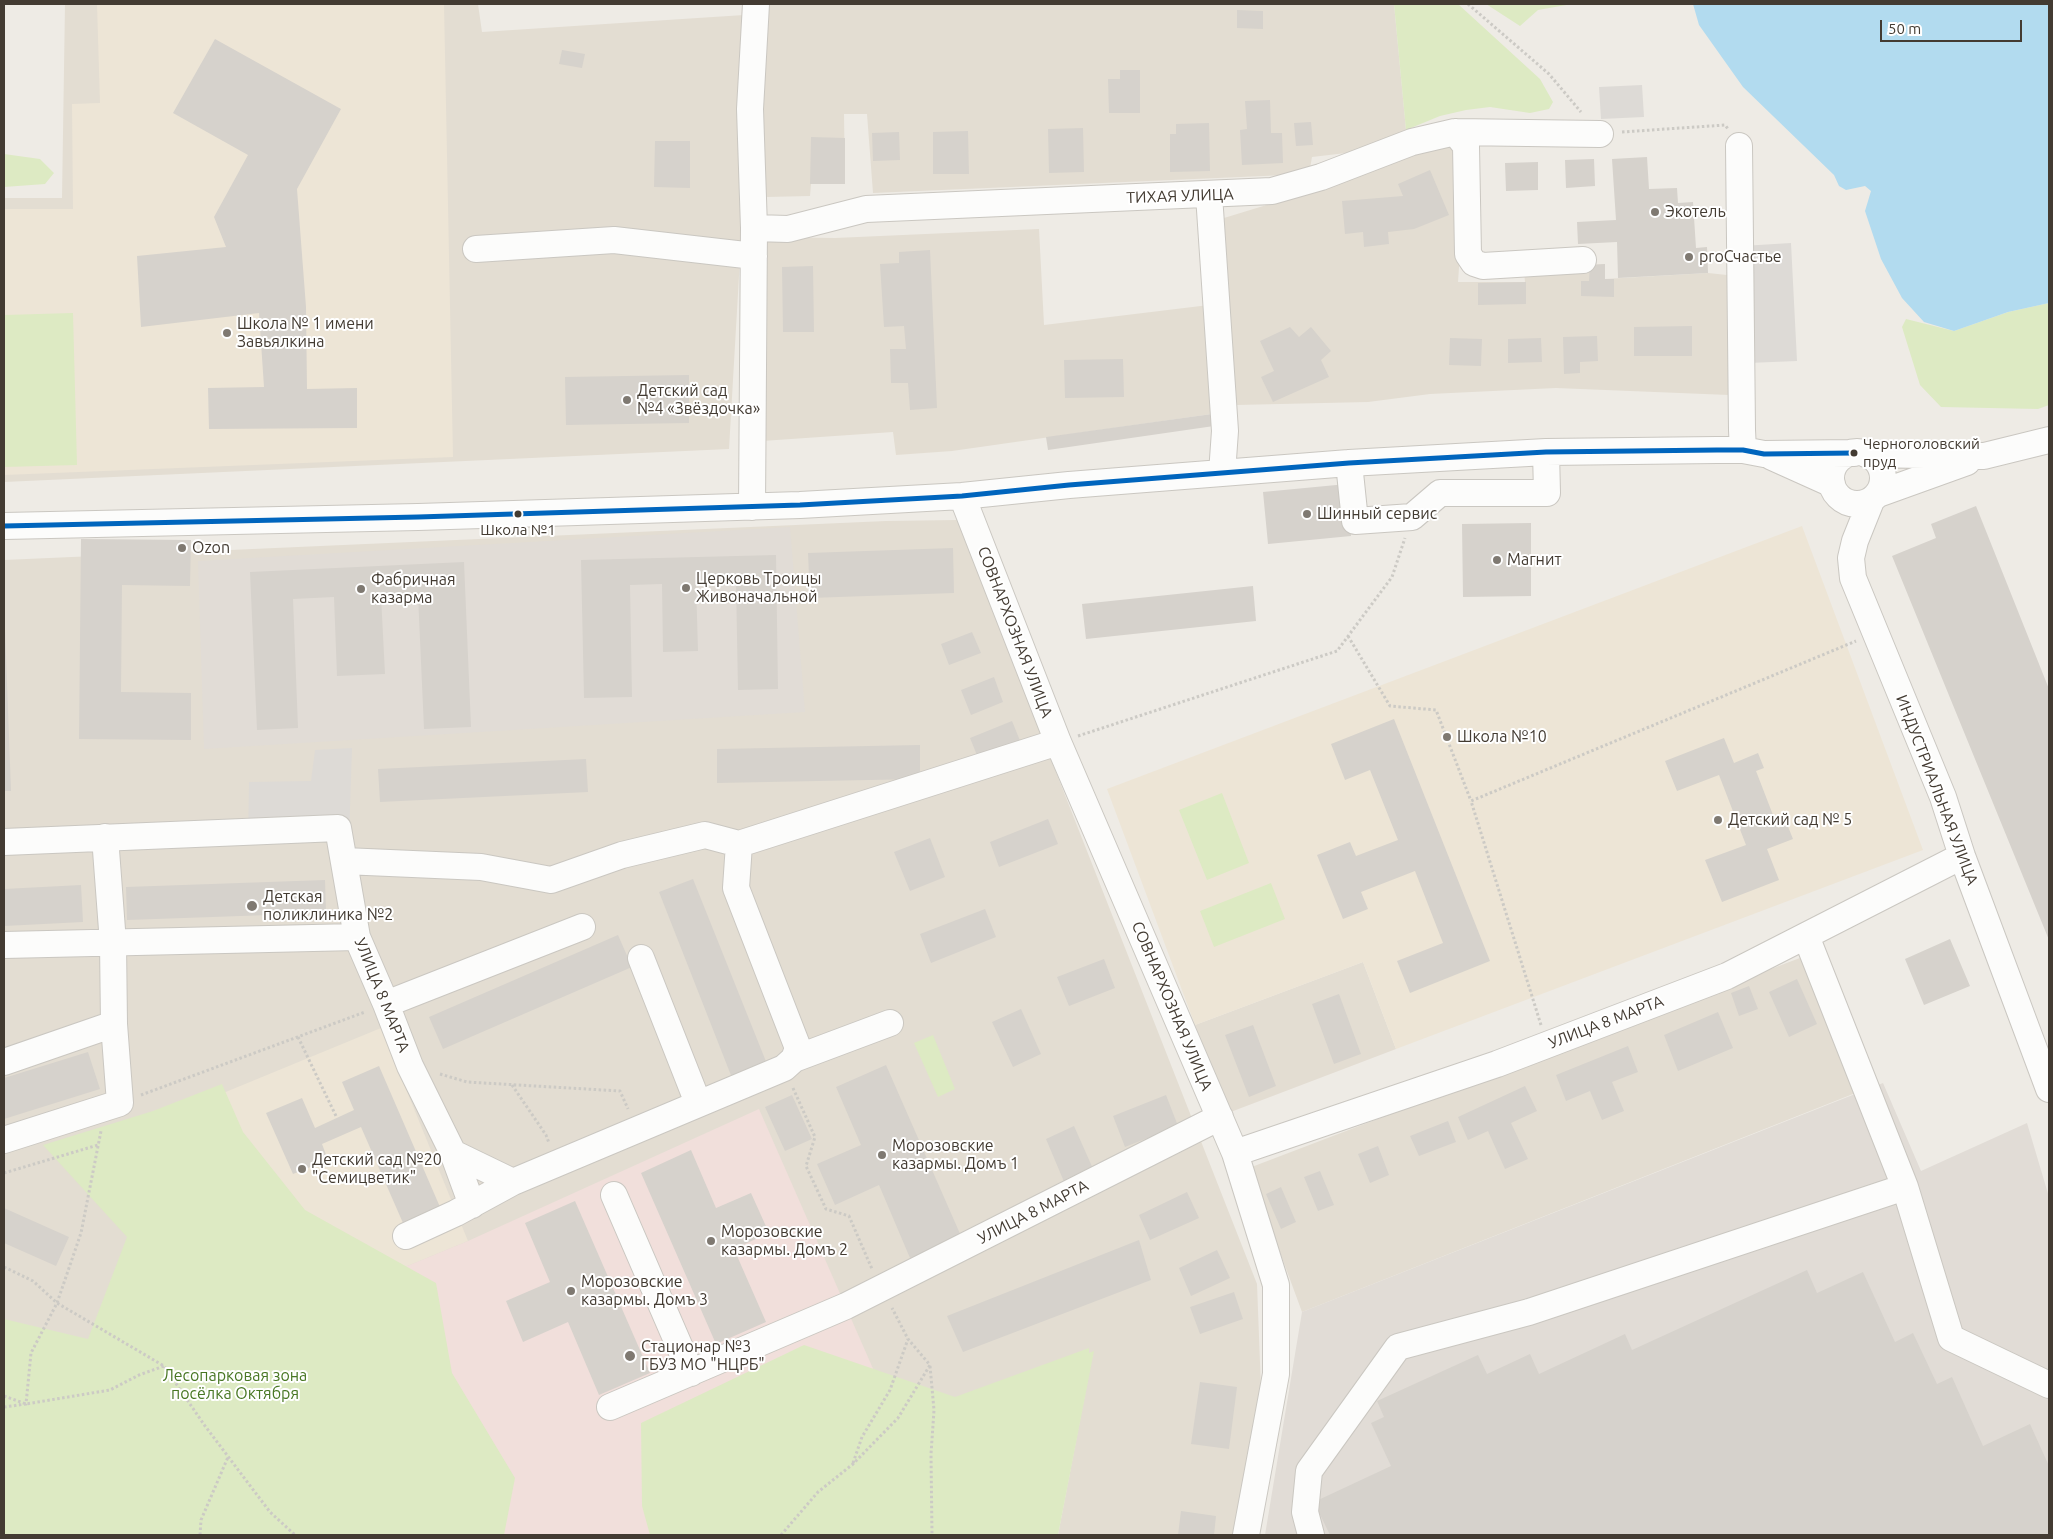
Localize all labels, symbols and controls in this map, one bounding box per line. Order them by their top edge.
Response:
scale bar [1883,10,2026,42]
text: 50 m [1888,20,1921,37]
street label: ТИХАЯ УЛИЦА [1126,185,1234,207]
place label: Экотель [1665,202,1726,222]
marker: Экотель [1649,206,1661,218]
place label: proСчастье [1699,247,1782,267]
marker: proСчастье [1683,251,1695,263]
place label: Школа № 1 имени Завьялкина [237,314,374,352]
marker: Школа № 1 имени Завьялкина [221,327,233,339]
place label: Детский сад №4 «Звёздочка» [637,381,760,419]
marker: Детский сад №4 «Звёздочка» [621,394,633,406]
place label: Черноголовский пруд [1863,435,1980,470]
marker: Черноголовский пруд [1849,448,1859,458]
place label: Шинный сервис [1317,504,1437,524]
marker: Шинный сервис [1301,508,1313,520]
marker: Школа №1 [513,509,523,519]
place label: Школа №1 [480,521,556,539]
place label: Ozon [192,538,230,558]
marker: Ozon [176,542,188,554]
street label: СОВНАРХОЗНАЯ УЛИЦА [973,544,1057,720]
place label: Магнит [1507,550,1561,570]
marker: Магнит [1491,554,1503,566]
place label: Церковь Троицы Живоначальной [696,569,821,607]
place label: Фабричная казарма [371,570,456,608]
marker: Церковь Троицы Живоначальной [680,582,692,594]
marker: Фабричная казарма [355,583,367,595]
street label: ИНДУСТРИАЛЬНАЯ УЛИЦА [1892,692,1982,888]
place label: Школа №10 [1457,727,1547,747]
marker: Школа №10 [1441,731,1453,743]
place label: Детский сад № 5 [1728,810,1852,830]
marker: Детский сад № 5 [1712,814,1724,826]
place label: Детская поликлиника №2 [263,887,393,925]
marker: Детская поликлиника №2 [245,899,259,913]
street label: СОВНАРХОЗНАЯ УЛИЦА [1128,918,1216,1094]
street label: УЛИЦА 8 МАРТА [350,935,414,1055]
street label: УЛИЦА 8 МАРТА [1546,991,1666,1053]
place label: Морозовские казармы. Домъ 1 [892,1136,1019,1174]
marker: Морозовские казармы. Домъ 1 [876,1149,888,1161]
place label: Детский сад №20 "Семицветик" [312,1150,442,1188]
marker: Детский сад №20 "Семицветик" [296,1163,308,1175]
street label: УЛИЦА 8 МАРТА [975,1176,1091,1248]
place label: Морозовские казармы. Домъ 2 [721,1222,848,1260]
marker: Морозовские казармы. Домъ 2 [705,1235,717,1247]
place label: Морозовские казармы. Домъ 3 [581,1272,708,1310]
marker: Морозовские казармы. Домъ 3 [565,1285,577,1297]
place label: Стационар №3 ГБУЗ МО "НЦРБ" [641,1337,765,1375]
marker: Стационар №3 ГБУЗ МО "НЦРБ" [623,1349,637,1363]
park label: Лесопарковая зона посёлка Октября [163,1366,307,1404]

